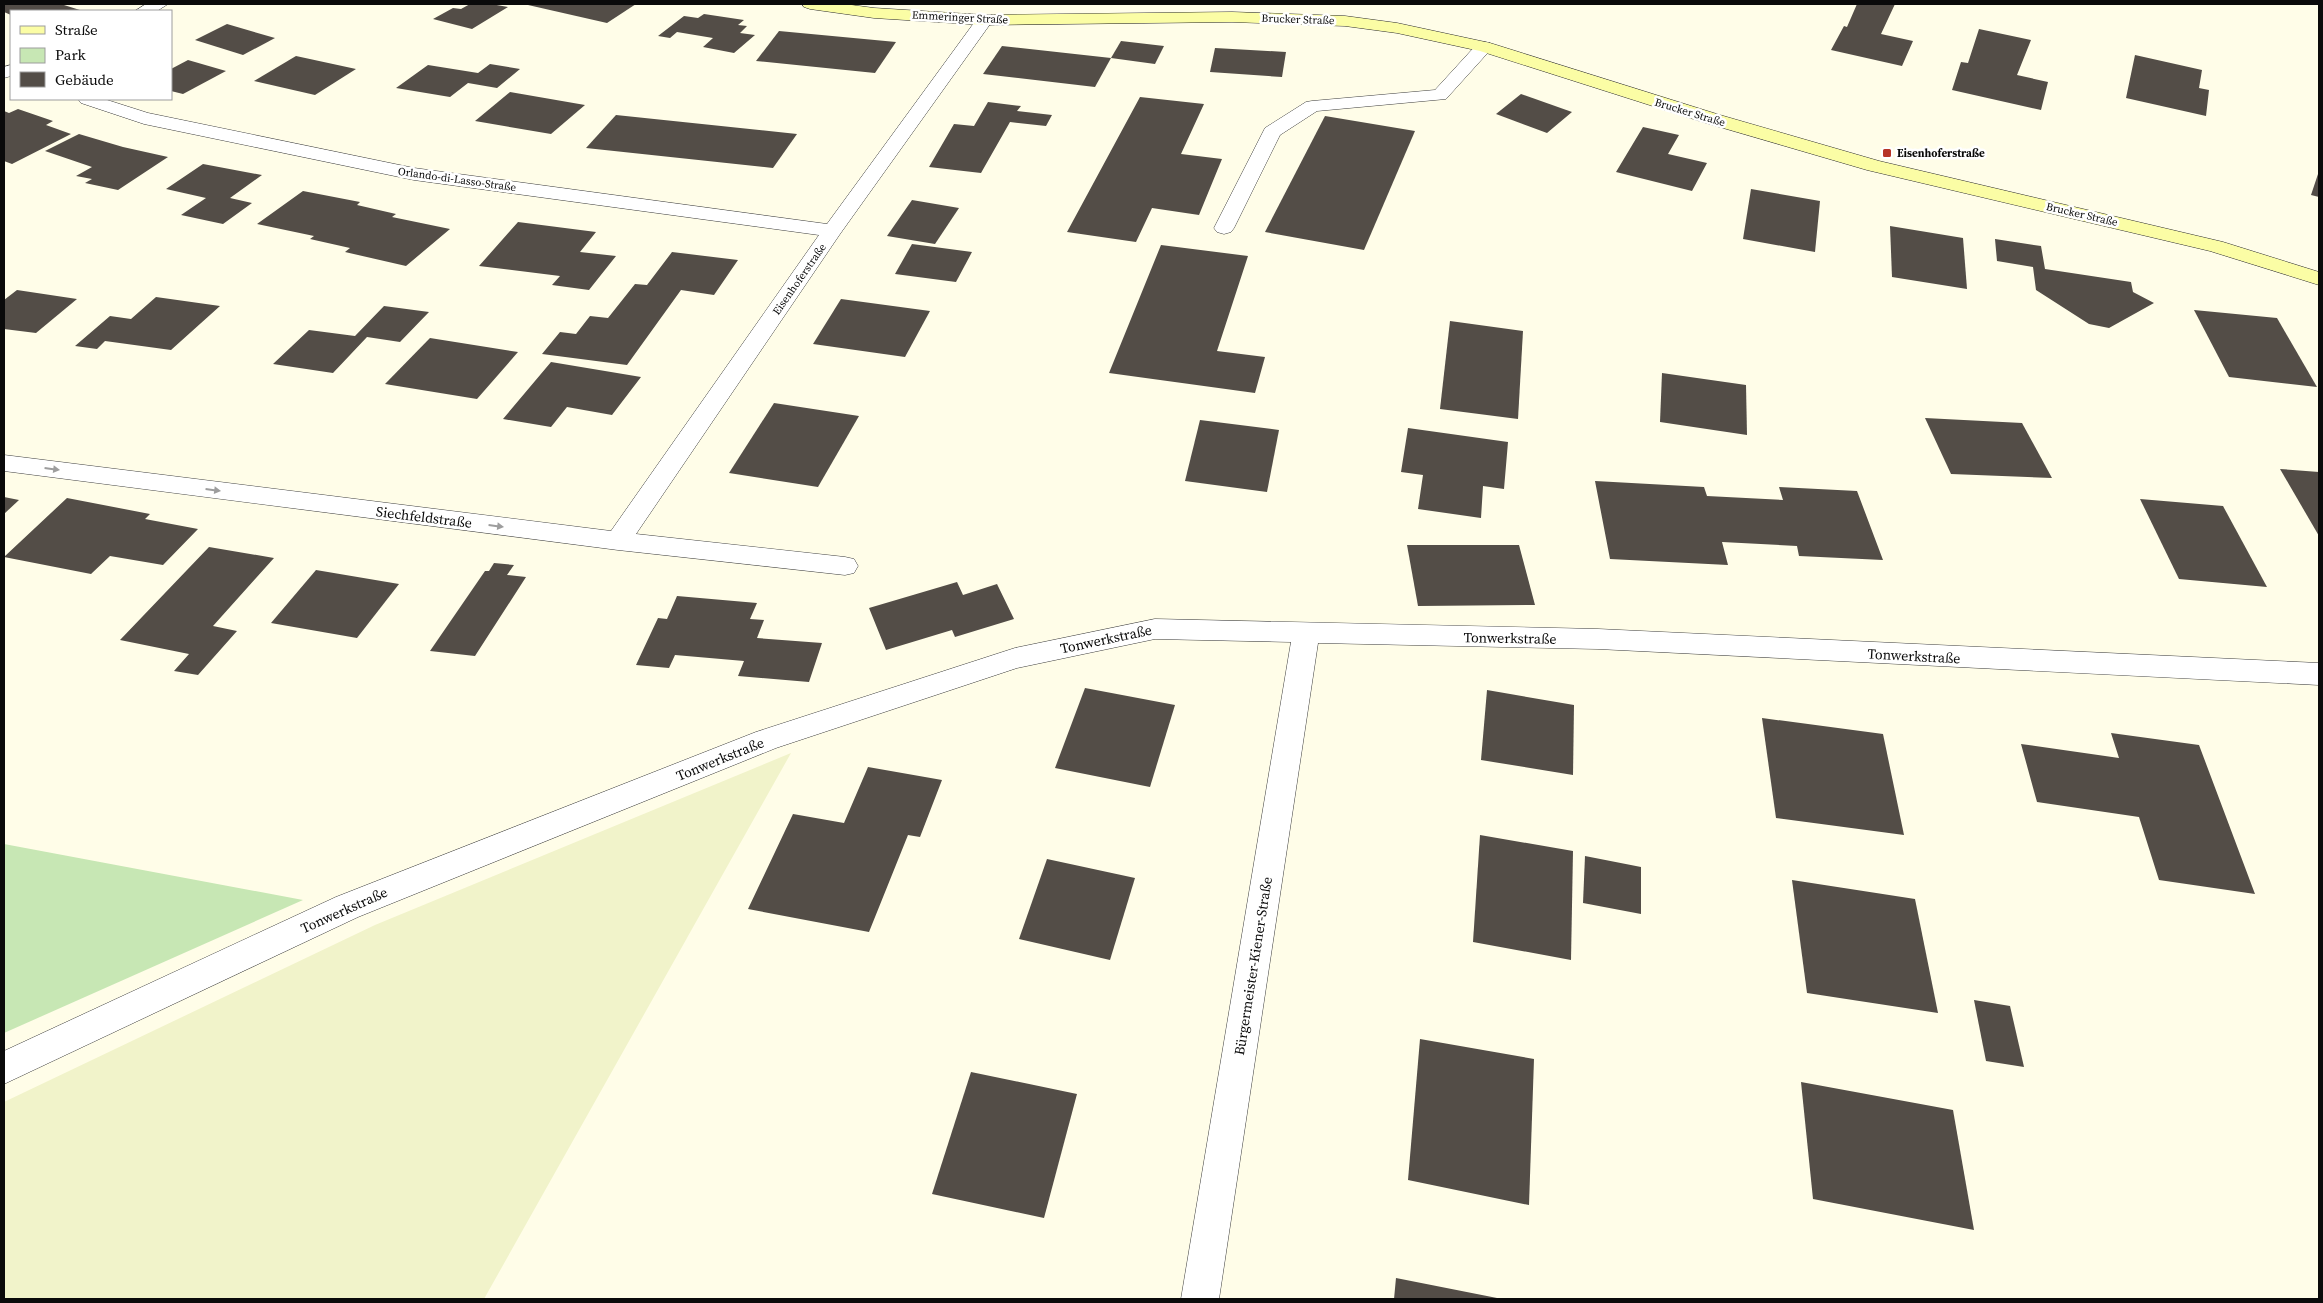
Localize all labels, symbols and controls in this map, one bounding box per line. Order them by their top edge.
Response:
street label: Emmeringer Straße [911,7,1009,28]
legend [10,10,172,100]
street label: Brucker Straße [1261,11,1335,28]
text: Straße [55,19,98,40]
text: Park [55,44,87,65]
text: Gebäude [55,69,114,90]
street label: Brucker Straße [1653,95,1727,130]
place label: Eisenhoferstraße [1897,146,1985,161]
marker: Eisenhoferstraße [1881,147,1893,159]
street label: Orlando-di-Lasso-Straße [397,164,517,195]
street label: Brucker Straße [2045,199,2120,230]
street label: Eisenhoferstraße [769,240,830,318]
one-way arrow [44,465,60,473]
one-way arrow [206,486,222,494]
street label: Siechfeldstraße [375,501,473,533]
one-way arrow [488,522,504,530]
street label: Tonwerkstraße [1058,620,1154,658]
street label: Tonwerkstraße [1463,627,1557,649]
street label: Tonwerkstraße [1867,644,1961,668]
street label: Tonwerkstraße [673,732,767,786]
street label: Bürgermeister-Kiener-Straße [1229,875,1277,1057]
street label: Tonwerkstraße [297,882,391,938]

